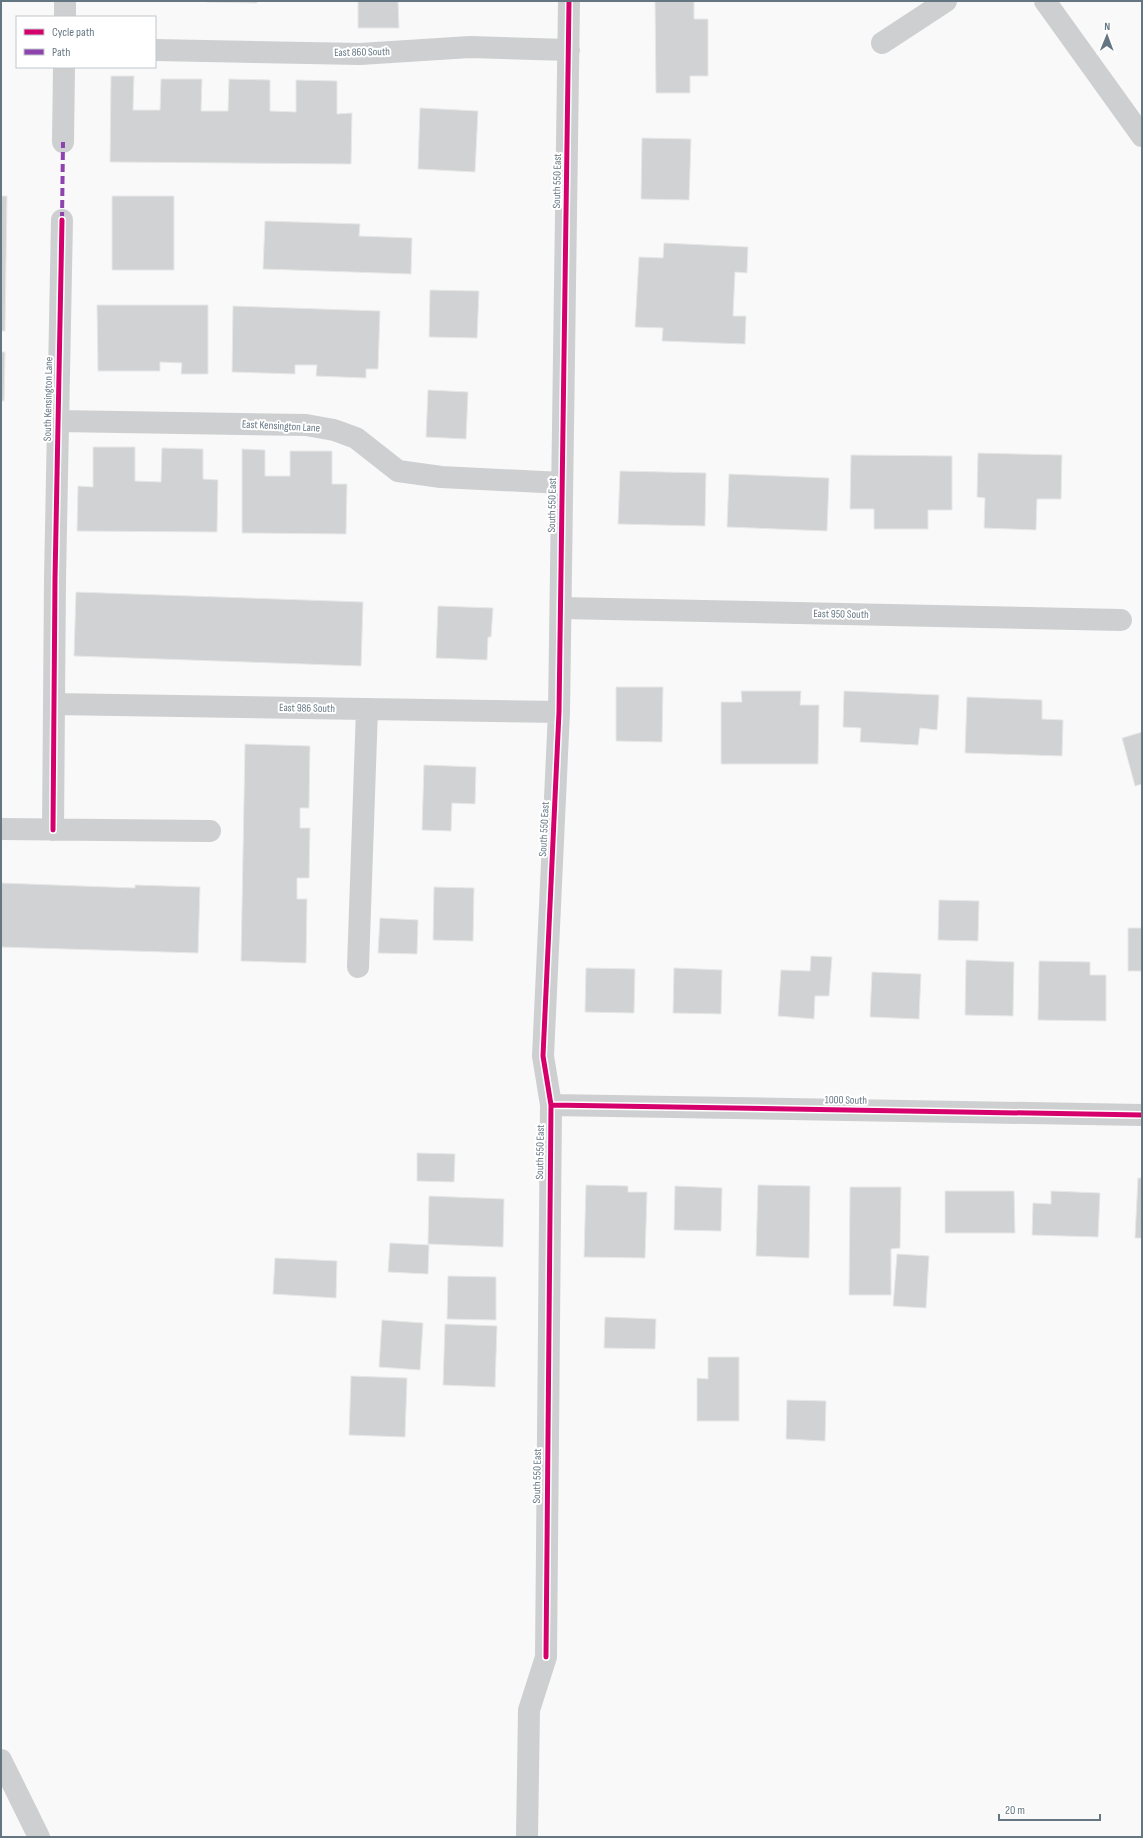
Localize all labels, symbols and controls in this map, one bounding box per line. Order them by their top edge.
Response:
legend [16,16,156,68]
north arrow [1087,16,1127,56]
text: N [1104,20,1110,33]
text: Cycle path [52,25,94,40]
text: Path [52,45,70,60]
street label: East 860 South [334,45,390,59]
street label: South 550 East [550,153,564,209]
street label: South Kensington Lane [41,357,55,441]
street label: East Kensington Lane [242,417,320,435]
street label: South 550 East [545,477,559,533]
street label: East 950 South [813,607,869,621]
street label: East 986 South [279,701,335,715]
street label: South 550 East [536,801,552,857]
street label: 1000 South [825,1093,868,1107]
street label: South 550 East [533,1124,547,1180]
street label: South 550 East [530,1448,544,1504]
scale bar [999,1796,1100,1822]
text: 20 m [1005,1803,1025,1818]

